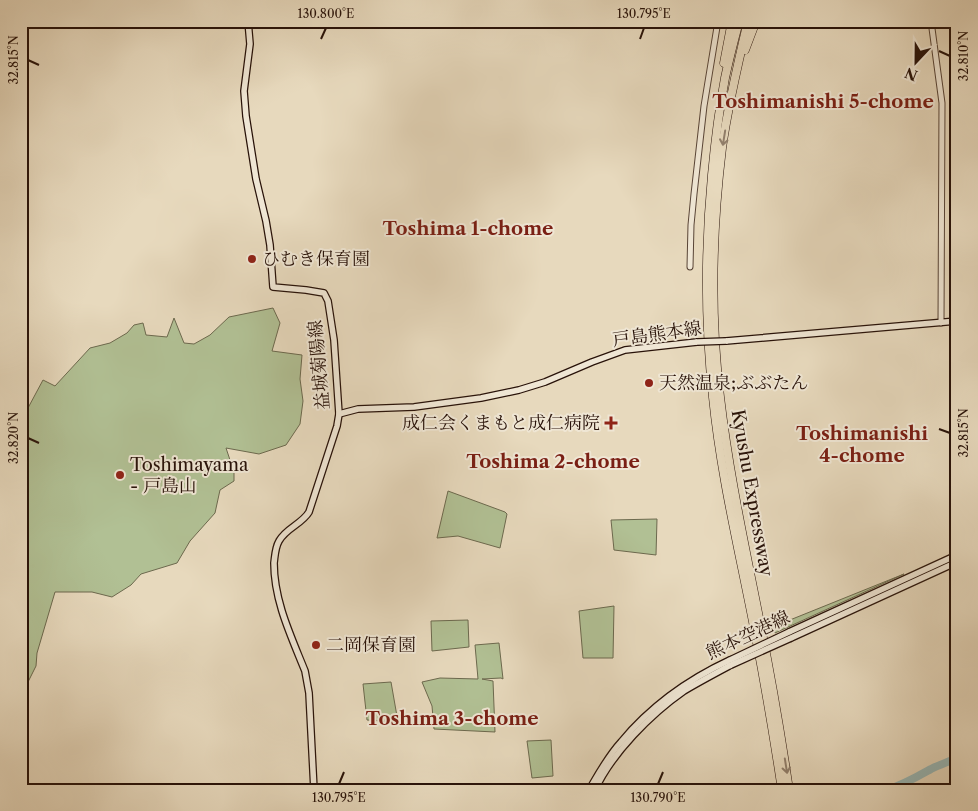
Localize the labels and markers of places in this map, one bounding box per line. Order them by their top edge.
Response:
place label: ひむき保育園 [262,248,370,270]
marker: ひむき保育園 [246,253,258,265]
place label: 天然温泉;ぶぶたん [659,372,808,394]
marker: 天然温泉;ぶぶたん [643,377,655,389]
place label: 成仁会くまもと成仁病院 [402,412,600,434]
marker: 成仁会くまもと成仁病院 [604,416,618,430]
place label: Toshimayama - 戸島山 [130,454,249,497]
marker: Toshimayama - 戸島山 [114,469,126,481]
place label: 二岡保育園 [326,634,416,656]
marker: 二岡保育園 [310,639,322,651]

